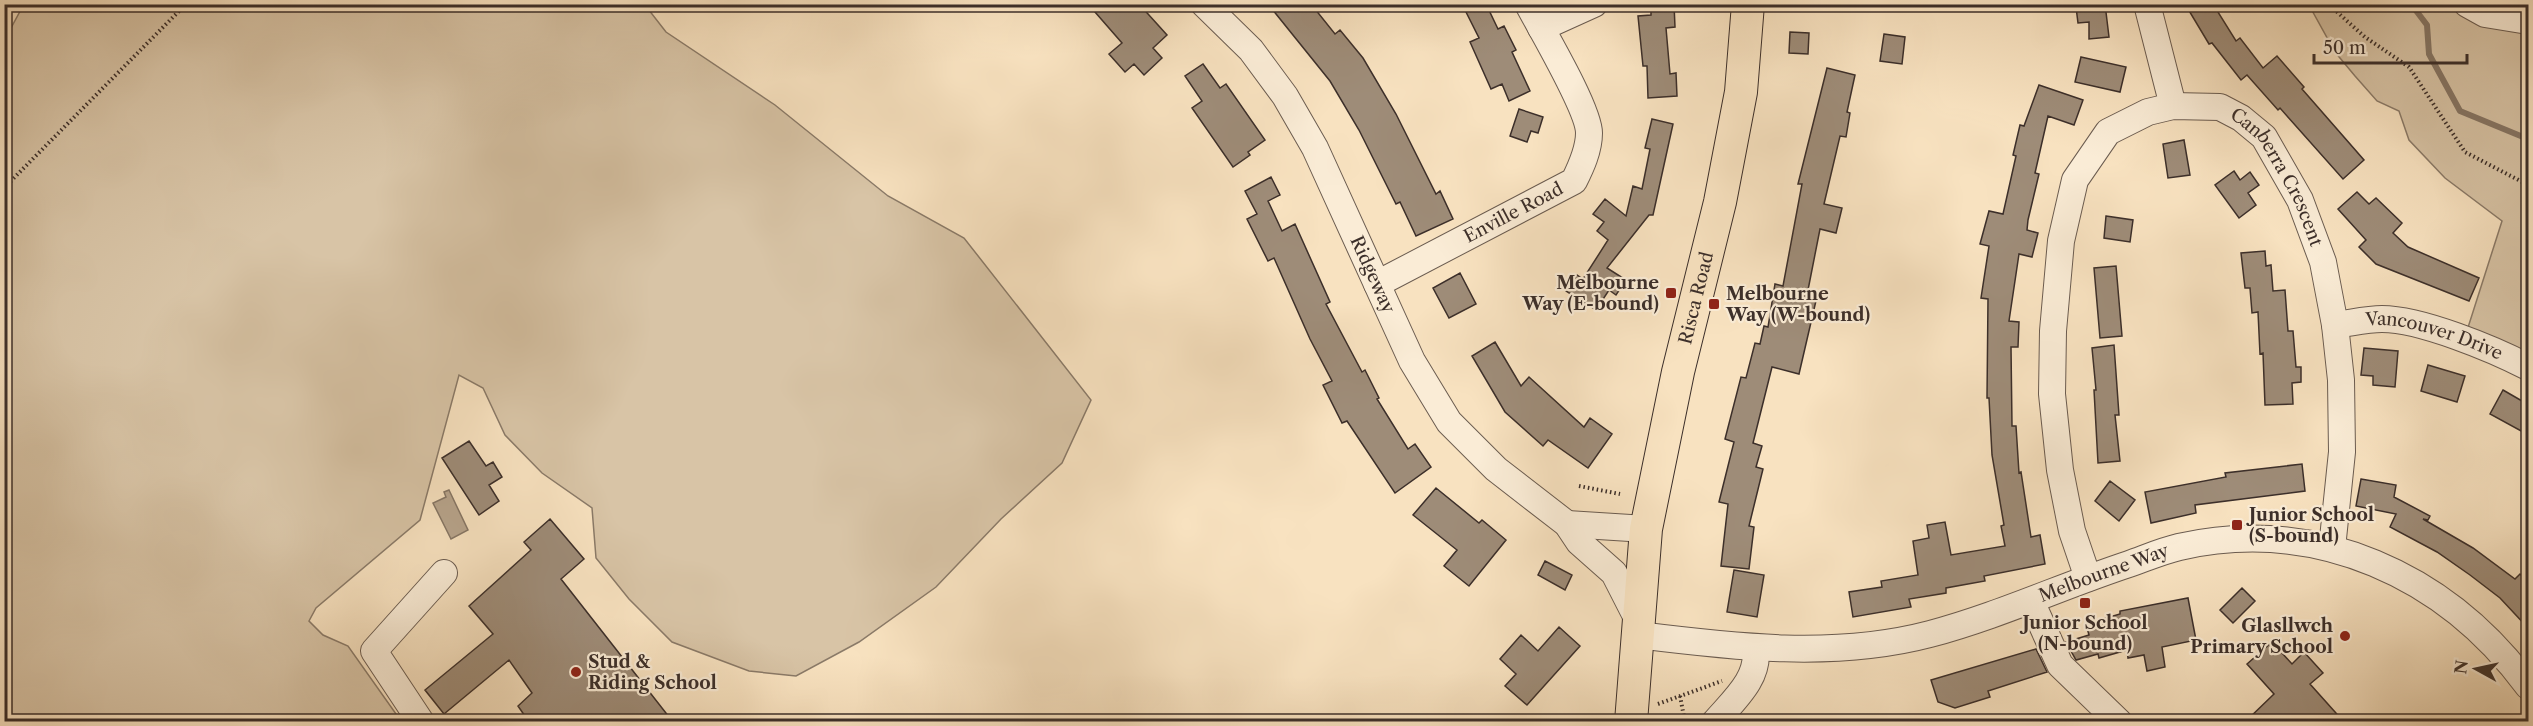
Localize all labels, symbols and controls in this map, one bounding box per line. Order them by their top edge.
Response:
scale bar [2314,27,2467,65]
text: 50 m [2323,37,2366,59]
street label: Canberra Crescent [2227,104,2327,250]
street label: Enville Road [1460,178,1567,248]
street label: Ridgeway [1346,232,1400,317]
street label: Risca Road [1674,249,1718,347]
place label: Melbourne Way (E-bound) [1521,272,1659,315]
place label: Melbourne Way (W-bound) [1725,283,1870,326]
marker: Melbourne Way (E-bound) [1664,286,1678,300]
marker: Melbourne Way (W-bound) [1707,297,1721,311]
street label: Vancouver Drive [2364,308,2506,365]
place label: Junior School (S-bound) [2246,504,2374,547]
marker: Junior School (S-bound) [2230,518,2244,532]
street label: Melbourne Way [2036,539,2172,607]
marker: Junior School (N-bound) [2078,596,2092,610]
place label: Junior School (N-bound) [2019,612,2148,655]
place label: Glasllwch Primary School [2190,615,2334,658]
marker: Glasllwch Primary School [2338,629,2352,643]
north arrow [2446,639,2506,699]
place label: Stud & Riding School [588,651,717,694]
text: N [2450,659,2472,675]
marker: Stud & Riding School [569,665,583,679]

